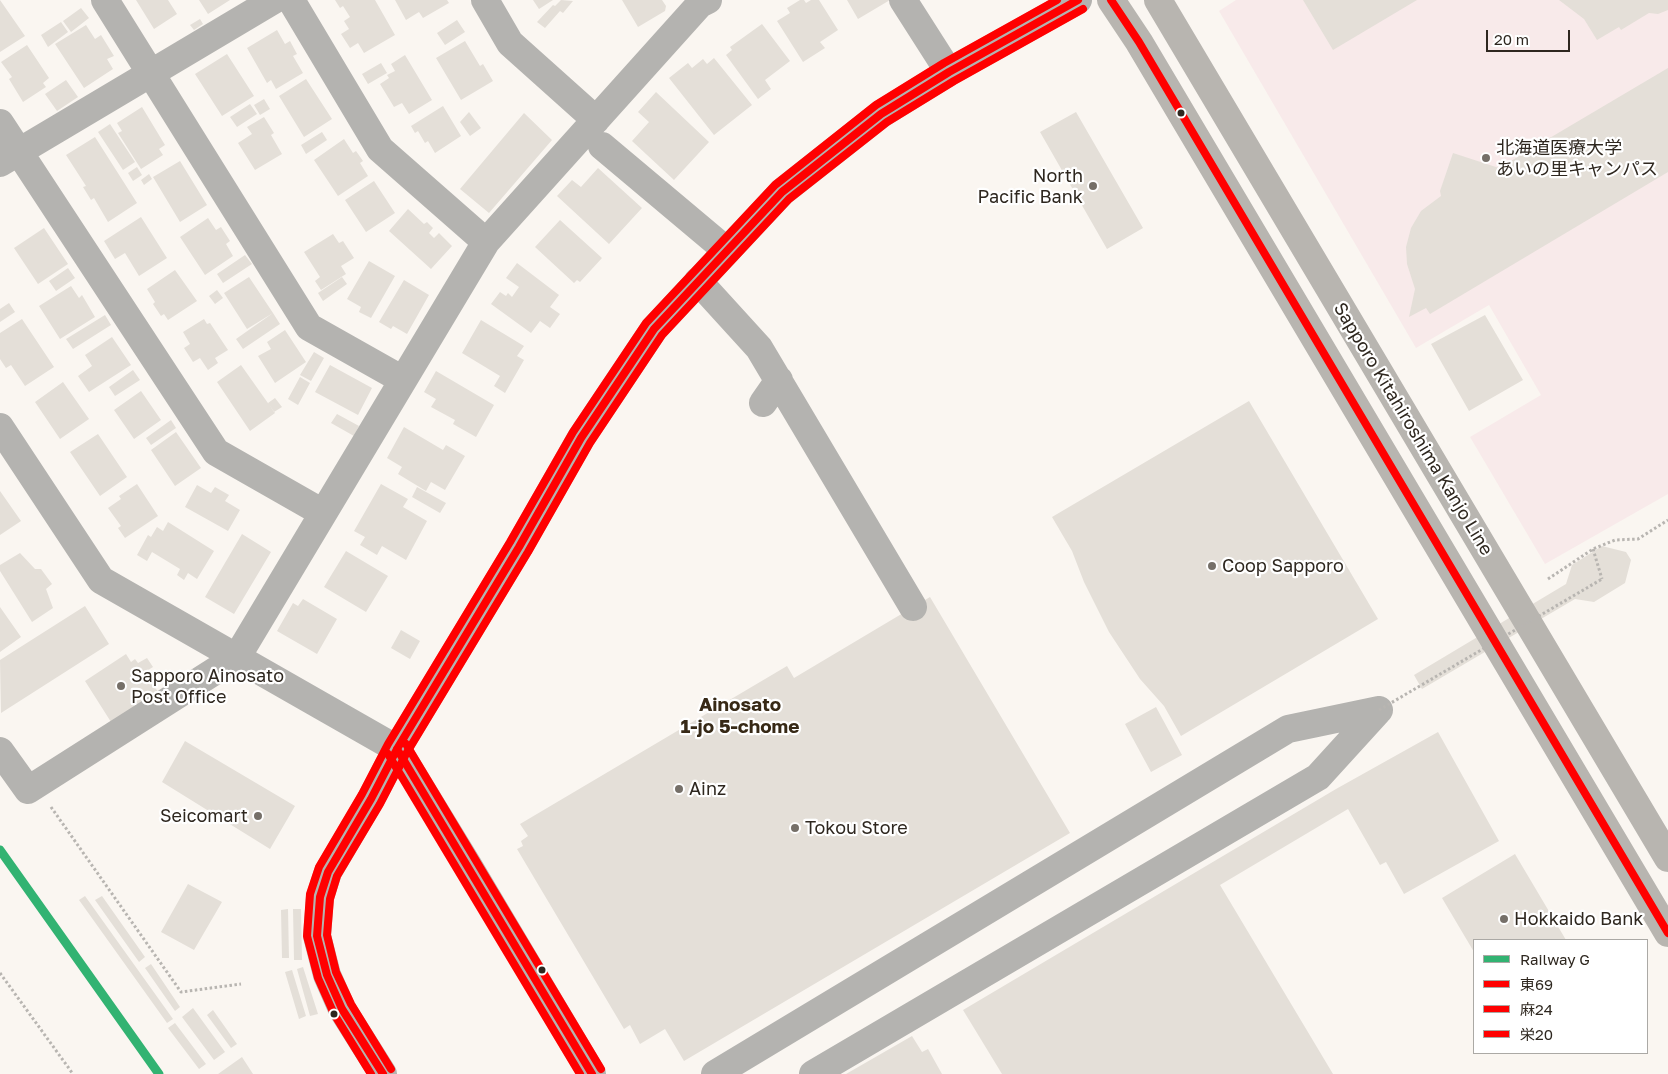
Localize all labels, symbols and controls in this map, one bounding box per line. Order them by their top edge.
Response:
scale bar [1488,20,1572,52]
text: 20 m [1494,30,1529,48]
unlabelled marker [1176,108,1186,118]
place label: 北海道医療大学 あいの里キャンパス [1496,137,1658,180]
marker: 北海道医療大学 あいの里キャンパス [1480,152,1492,164]
place label: North Pacific Bank [977,165,1083,208]
marker: North Pacific Bank [1087,180,1099,192]
street label: Sapporo Kitahiroshima Kanjo Line [1329,299,1497,559]
place label: Coop Sapporo [1222,555,1344,577]
marker: Coop Sapporo [1206,560,1218,572]
place label: Sapporo Ainosato Post Office [131,665,284,708]
marker: Sapporo Ainosato Post Office [115,680,127,692]
district label: Ainosato 1-jo 5-chome [681,694,799,738]
place label: Ainz [689,778,726,800]
marker: Ainz [673,783,685,795]
place label: Seicomart [160,805,248,827]
marker: Seicomart [252,810,264,822]
place label: Tokou Store [805,817,908,839]
marker: Tokou Store [789,822,801,834]
place label: Hokkaido Bank [1514,908,1643,930]
marker: Hokkaido Bank [1498,913,1510,925]
legend [1473,939,1648,1054]
text: Railway G [1520,950,1590,968]
unlabelled marker [537,965,547,975]
text: 東69 [1520,975,1553,993]
text: 麻24 [1520,1000,1553,1018]
unlabelled marker [329,1009,339,1019]
text: 栄20 [1520,1025,1553,1043]

